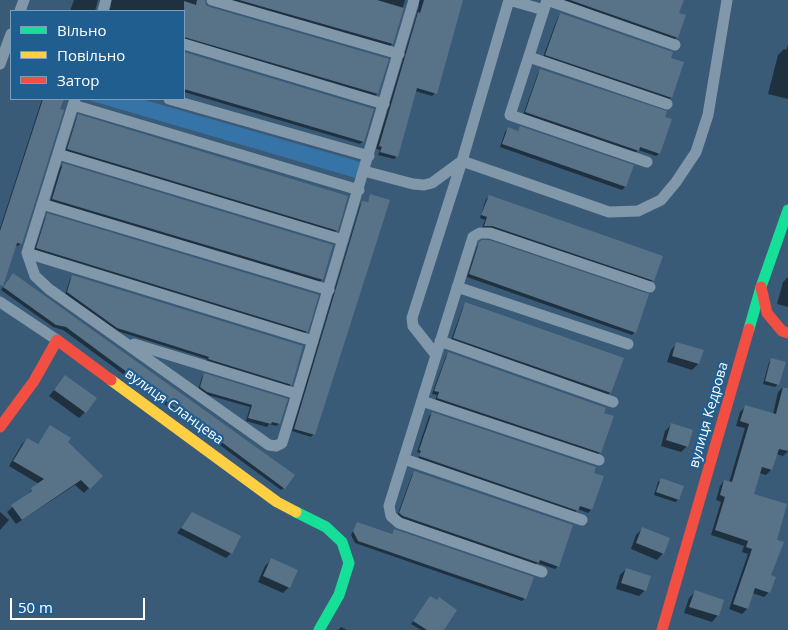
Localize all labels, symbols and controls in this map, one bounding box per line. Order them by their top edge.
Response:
legend [10,10,185,100]
text: Вільно [57,20,106,40]
text: Повільно [57,45,125,65]
text: Затор [57,70,99,90]
street label: вулиця Кедрова [686,360,732,470]
street label: вулиця Сланцева [121,366,227,448]
scale bar [12,588,148,620]
text: 50 m [18,597,53,617]

